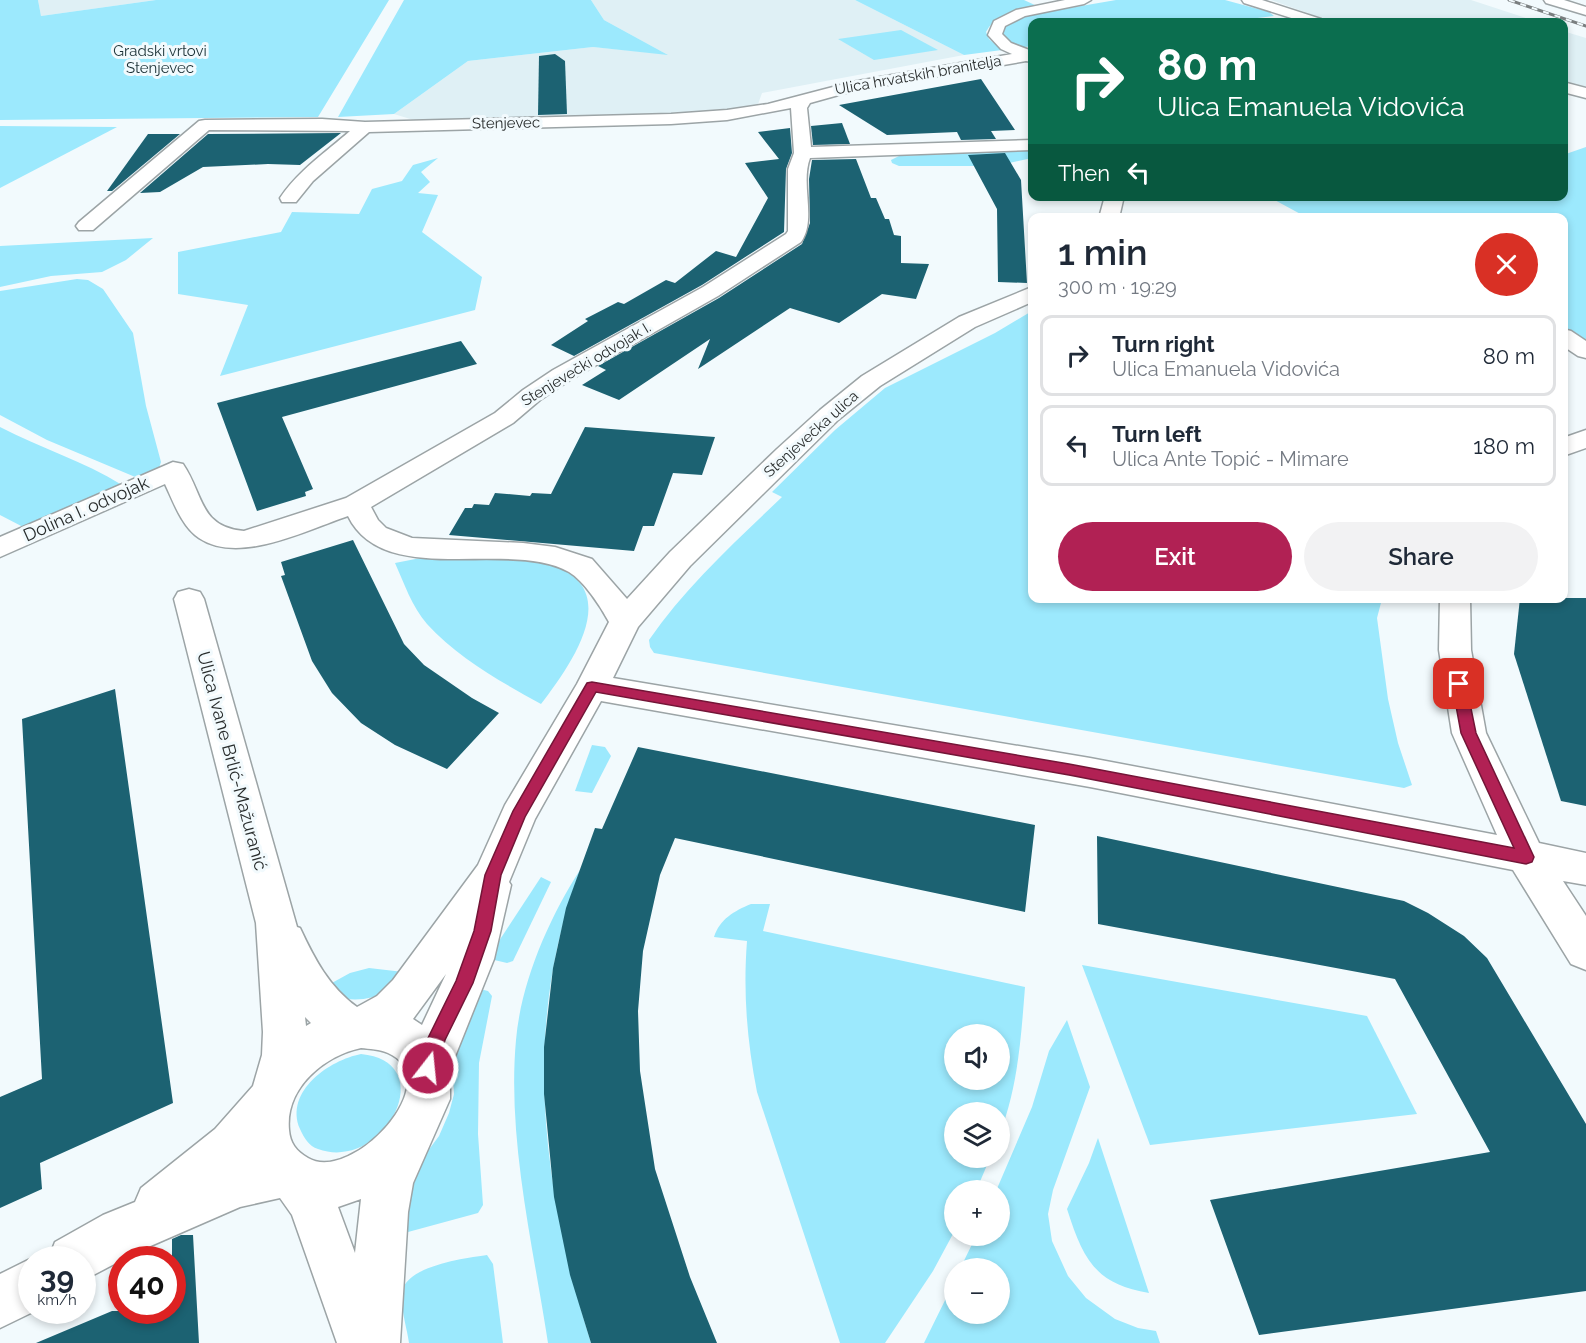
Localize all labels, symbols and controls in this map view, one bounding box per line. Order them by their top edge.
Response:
text: 80 m [1157,41,1257,90]
park label: Gradski vrtovi Stenjevec [113,42,207,77]
icon: right [1058,42,1136,120]
street label: Ulica hrvatskih branitelja [833,51,1003,99]
text: Ulica Emanuela Vidovića [1157,91,1465,122]
street label: Stenjevec [472,113,540,133]
icon: left [1122,156,1155,189]
text: Then [1058,160,1110,186]
text: 1 min [1058,231,1147,273]
button: close [1475,233,1538,296]
text: 300 m · 19:29 [1058,275,1177,299]
street label: Stenjevečki odvojak I. [518,318,654,410]
text: Turn right [1112,331,1215,357]
icon: right [1061,339,1094,372]
text: 80 m [1483,343,1535,369]
text: Ulica Emanuela Vidovića [1112,357,1340,381]
street label: Stenjevečka ulica [760,387,862,481]
text: Turn left [1112,421,1202,447]
icon: left [1061,429,1094,462]
text: 180 m [1473,433,1535,459]
text: Ulica Ante Topić - Mimare [1112,447,1349,471]
street label: Dolina I. odvojak [20,471,152,546]
button: Exit [1058,522,1292,591]
button: Share [1304,522,1538,591]
street label: Ulica Ivane Brlić-Mažuranić [193,649,272,873]
pin [1433,658,1484,709]
icon: arrive [1442,667,1475,700]
map controls [944,1024,1010,1324]
button: sound [944,1024,1010,1090]
position arrow [396,1036,460,1100]
button: layers [944,1102,1010,1168]
button: + [944,1180,1010,1246]
speed limit sign: 40 [108,1246,186,1324]
button: − [944,1258,1010,1324]
text: 39 [40,1260,74,1295]
text: km/h [37,1291,77,1309]

